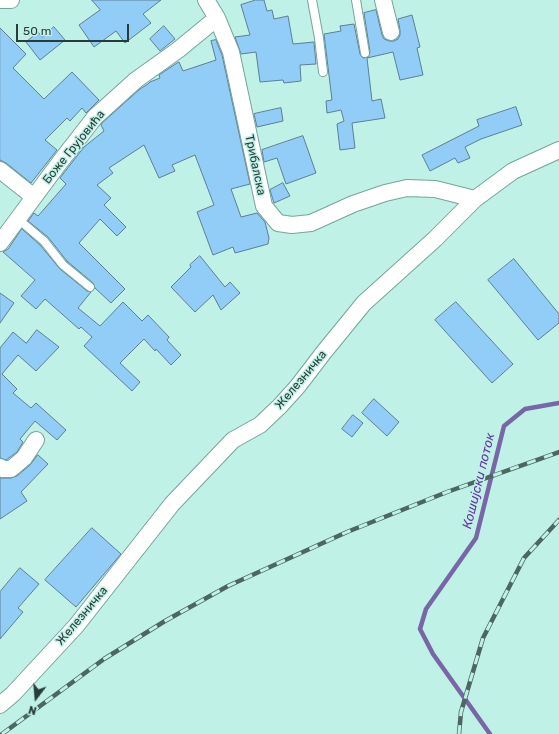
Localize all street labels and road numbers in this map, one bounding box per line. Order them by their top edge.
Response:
street label: Боже Грујовића [40,107,108,187]
street label: Трибалска [242,133,268,197]
street label: Железничка [272,348,330,412]
street label: Железничка [53,584,111,648]

